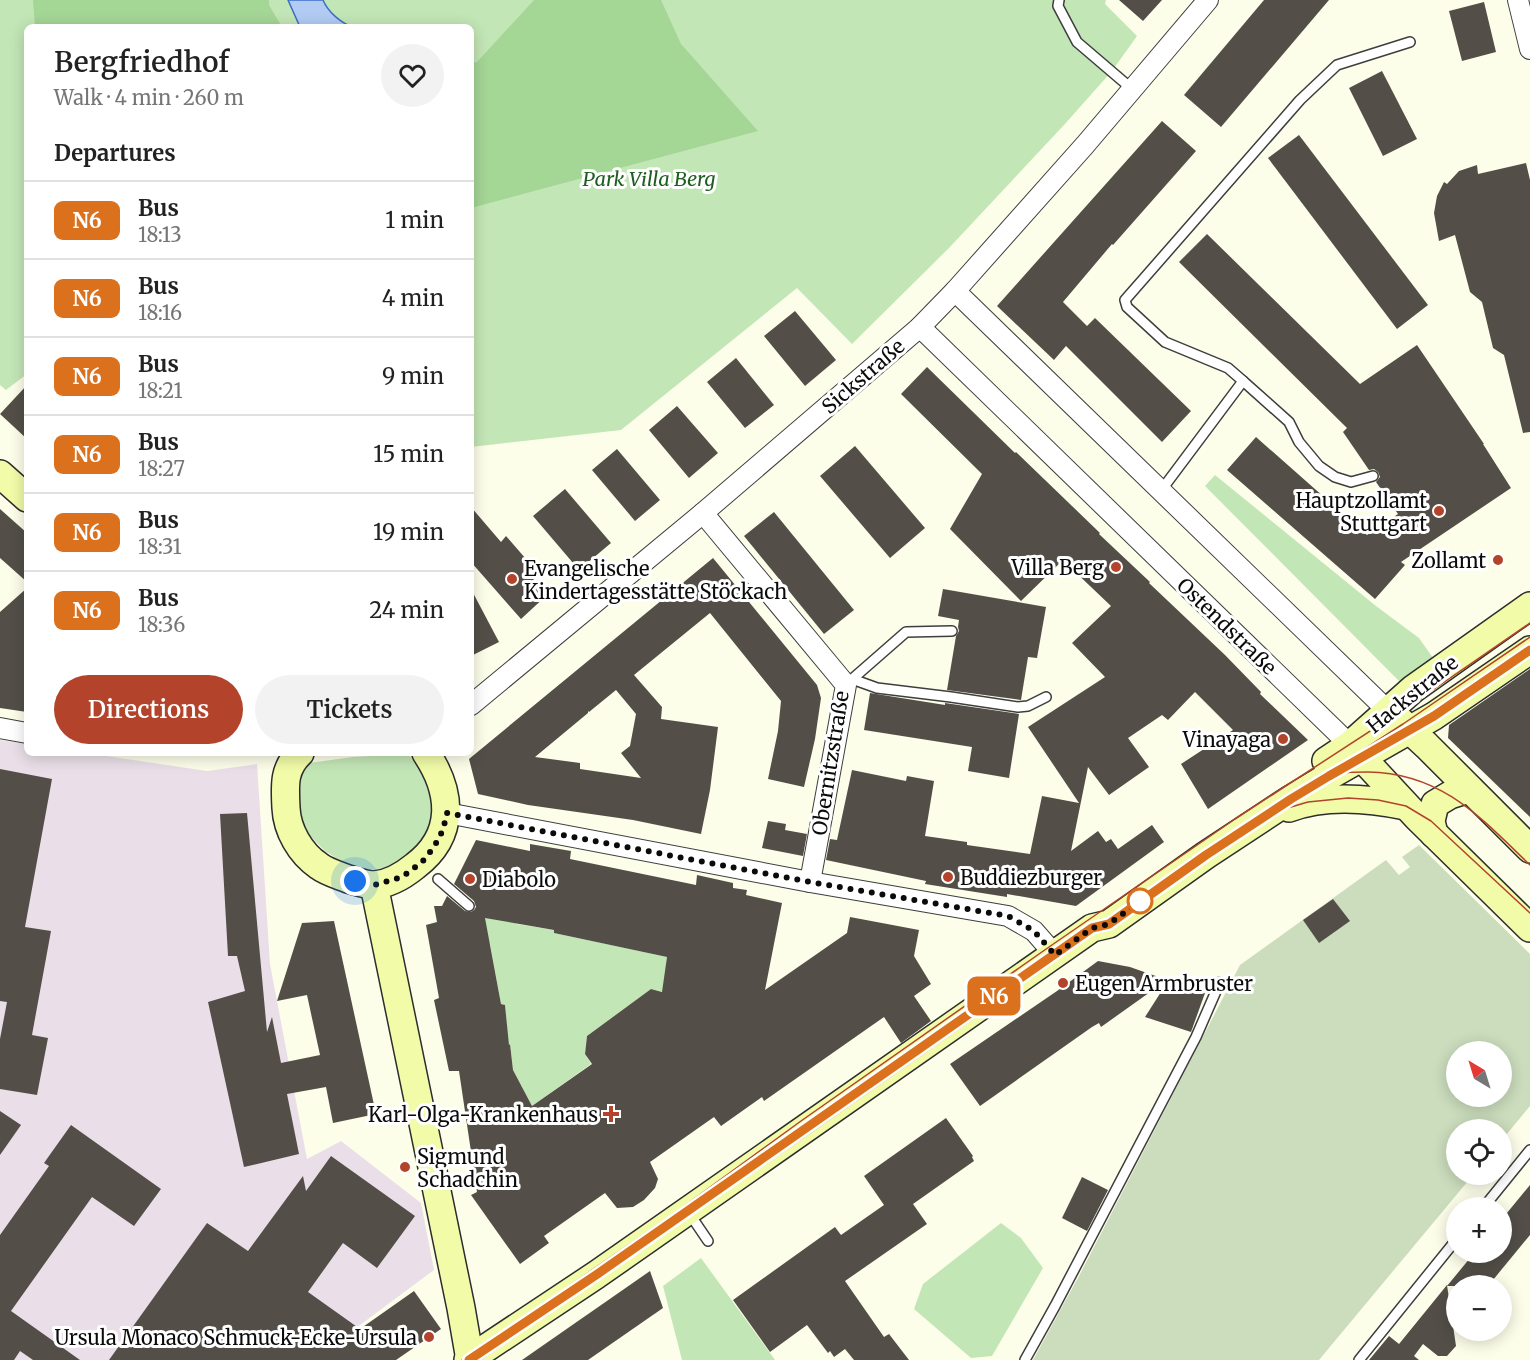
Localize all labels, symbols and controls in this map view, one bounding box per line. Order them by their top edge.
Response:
text: Bergfriedhof [54,44,229,80]
button: heart [381,44,444,107]
text: Walk · 4 min · 260 m [54,85,244,110]
text: Departures [54,139,176,167]
park label: Park Villa Berg [583,166,715,191]
text: Bus [138,194,179,222]
text: 1 min [385,206,444,234]
text: N6 [72,207,102,234]
text: 18:13 [138,222,182,247]
text: Bus [138,272,179,300]
text: 4 min [382,284,444,312]
text: N6 [72,285,102,312]
text: 18:16 [138,300,182,325]
street label: Sickstraße [816,333,910,419]
text: Bus [138,350,179,378]
text: 9 min [382,362,444,390]
text: N6 [72,363,102,390]
text: 18:21 [138,378,183,403]
text: Bus [138,428,179,456]
text: 15 min [373,440,444,468]
text: N6 [72,441,102,468]
text: 18:27 [138,456,185,481]
place label: Hauptzollamt Stuttgart [1295,488,1427,536]
marker: Hauptzollamt Stuttgart [1432,504,1446,518]
text: Bus [138,506,179,534]
text: 19 min [373,518,444,546]
text: N6 [72,519,102,546]
text: 18:31 [138,534,182,559]
place label: Zollamt [1411,548,1486,573]
marker: Zollamt [1491,553,1505,567]
place label: Villa Berg [1011,555,1104,580]
place label: Evangelische Kindertagesstätte Stöckach [524,556,787,604]
marker: Villa Berg [1109,560,1123,574]
marker: Evangelische Kindertagesstätte Stöckach [505,572,519,586]
street label: Ostendstraße [1172,572,1282,680]
text: Bus [138,584,179,612]
text: 24 min [369,596,444,624]
text: N6 [72,597,102,624]
text: 18:36 [138,612,185,637]
street label: Hackstraße [1361,650,1463,738]
button: Directions [54,675,243,744]
button: Tickets [255,675,444,744]
street label: Obernitzstraße [806,689,854,837]
place label: Vinayaga [1182,727,1271,752]
marker: Vinayaga [1276,732,1290,746]
place label: Buddiezburger [960,865,1102,890]
your location [340,866,370,896]
place label: Diabolo [482,867,556,892]
marker: Buddiezburger [941,870,955,884]
marker: Diabolo [463,872,477,886]
unlabelled marker [1127,888,1153,914]
place label: Eugen Armbruster [1075,971,1253,996]
line badge: N6 [967,976,1021,1016]
marker: Eugen Armbruster [1056,976,1070,990]
text: N6 [979,983,1009,1010]
north arrow [1446,1041,1512,1107]
map controls [1446,1041,1512,1341]
place label: Karl-Olga-Krankenhaus [368,1102,598,1127]
marker: Karl-Olga-Krankenhaus [602,1105,620,1123]
button: locate [1446,1119,1512,1185]
place label: Sigmund Schadchin [417,1144,518,1192]
marker: Sigmund Schadchin [398,1160,412,1174]
button: + [1446,1197,1512,1263]
button: − [1446,1275,1512,1341]
place label: Ursula Monaco Schmuck-Ecke-Ursula [55,1325,417,1350]
marker: Ursula Monaco Schmuck-Ecke-Ursula [422,1330,436,1344]

